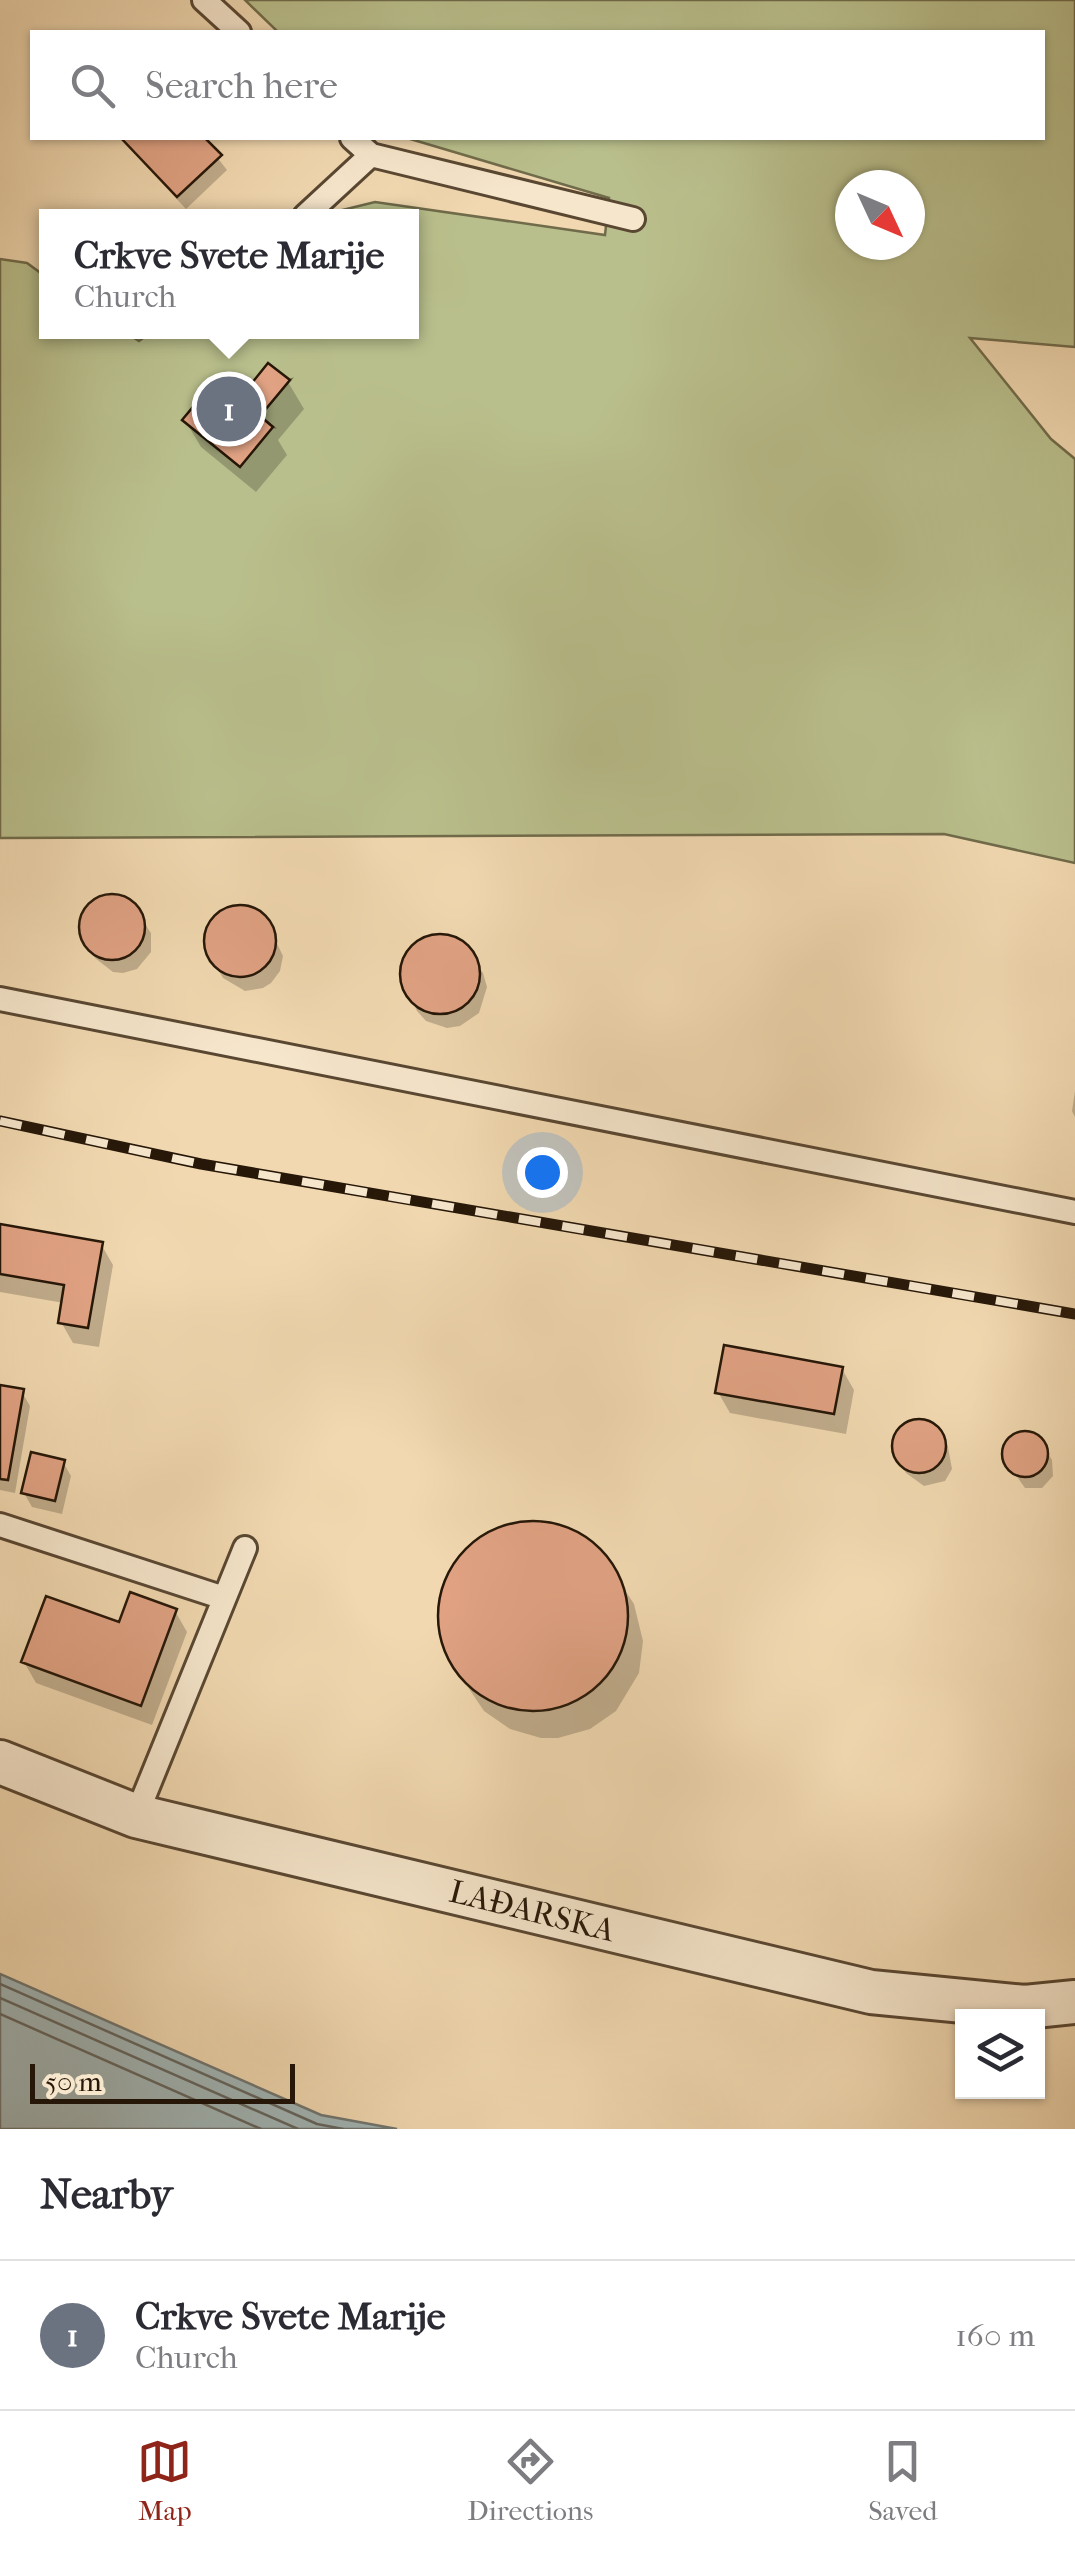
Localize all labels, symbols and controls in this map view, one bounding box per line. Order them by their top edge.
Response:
search box [30,30,1045,140]
icon: search [65,58,120,113]
text: Search here [145,63,338,108]
north arrow [835,170,925,260]
popup [39,209,419,339]
text: Crkve Svete Marije [74,233,384,278]
text: Church [74,278,176,315]
pin: 1 [196,372,262,446]
your location [517,1147,568,1198]
street label: LAĐARSKA [446,1873,619,1949]
map controls [955,2009,1045,2099]
button: layers [955,2009,1045,2099]
scale bar [30,2059,295,2104]
text: 50 m [45,2065,102,2098]
text: Nearby [40,2170,172,2219]
text: Crkve Svete Marije [135,2294,446,2339]
text: 1 [67,2317,78,2354]
text: 160 m [955,2317,1035,2354]
text: Church [135,2339,238,2376]
tab: Map [137,2434,192,2527]
tab: Directions [467,2434,593,2527]
tab: Saved [868,2434,938,2527]

